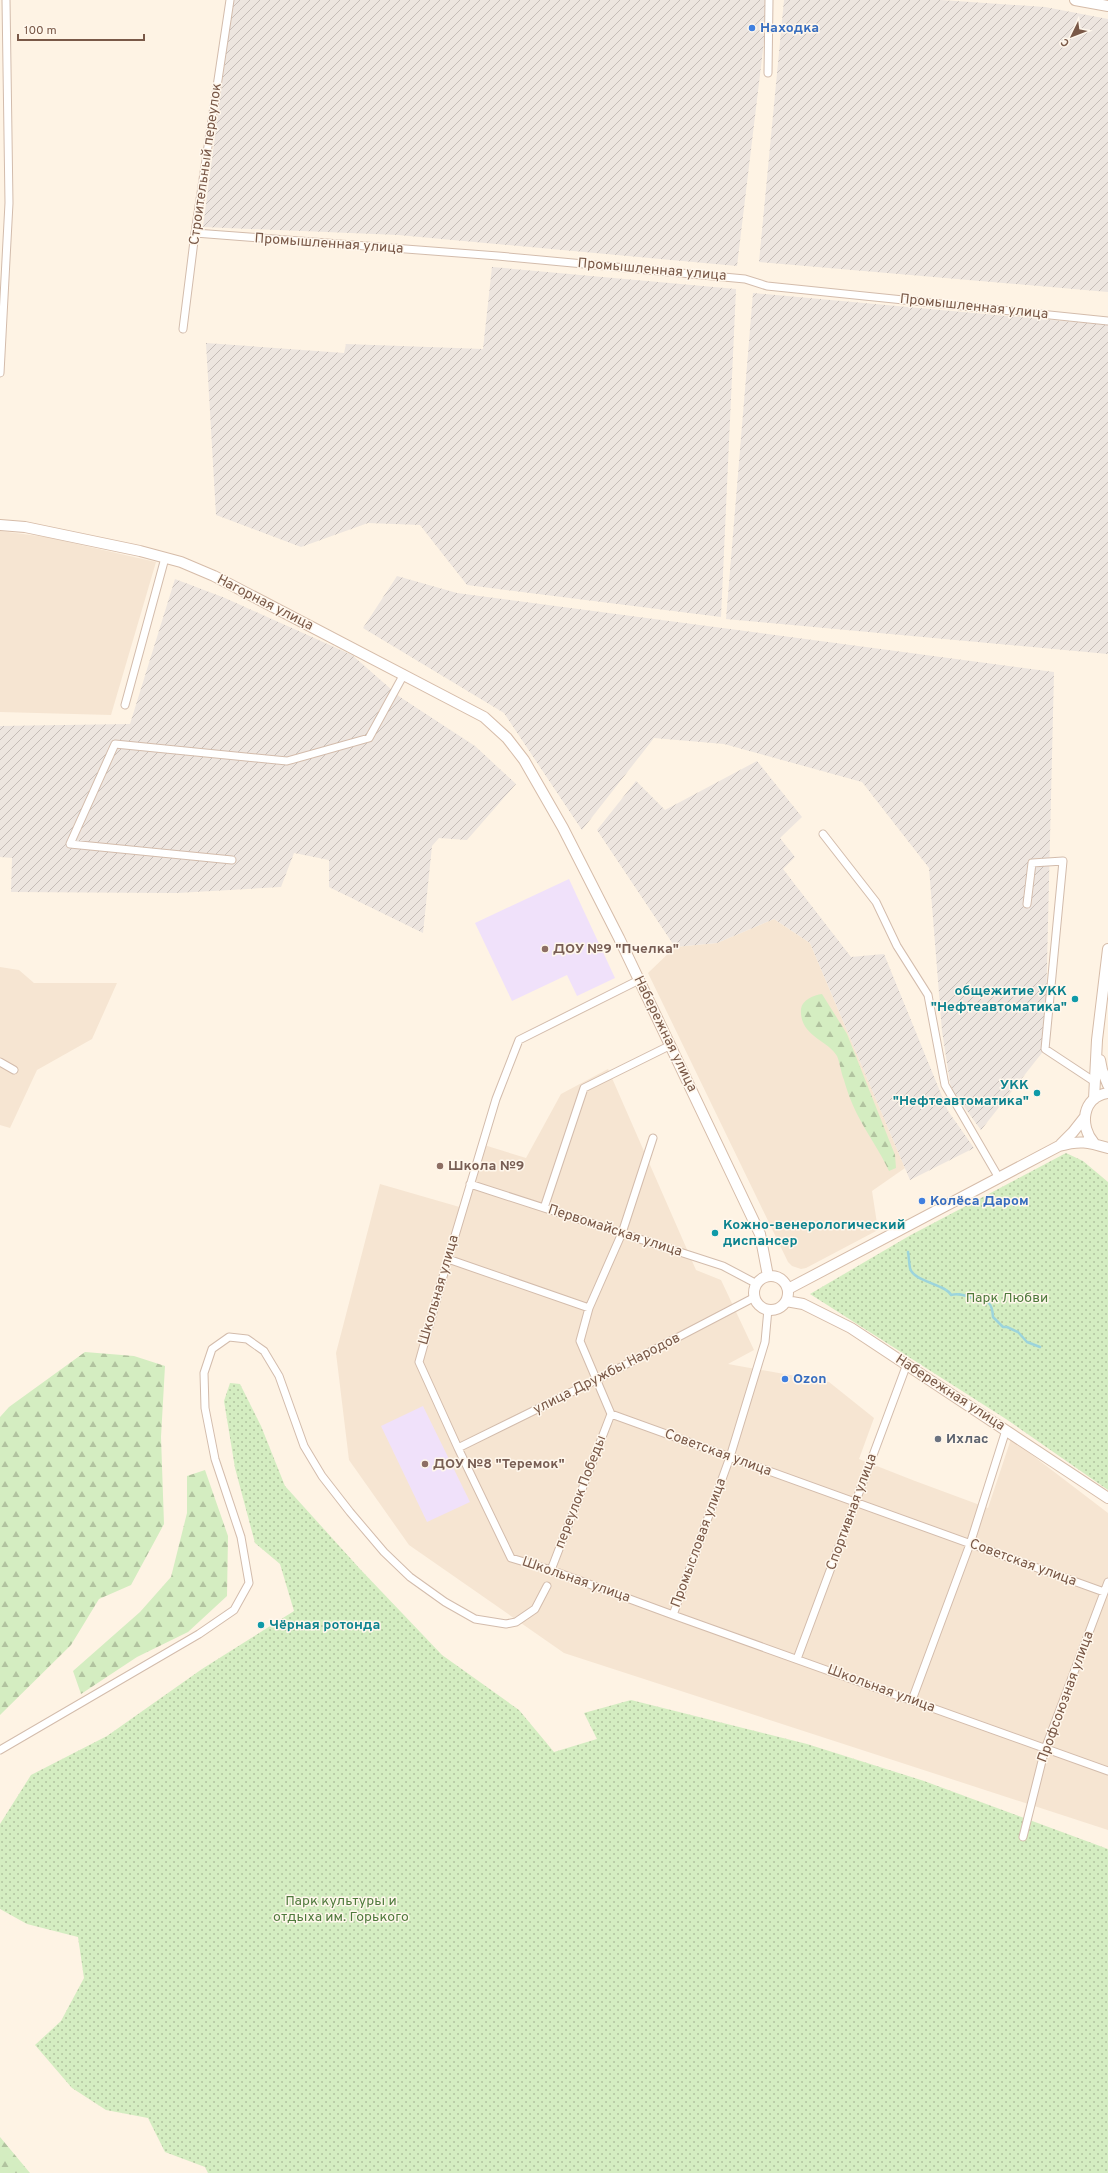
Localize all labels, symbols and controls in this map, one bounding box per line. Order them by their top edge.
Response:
scale bar [18,16,144,42]
north arrow [1052,16,1092,56]
place label: Находка [760,20,819,37]
text: 100 m [24,23,57,39]
marker: Находка [747,23,757,33]
text: С [1058,35,1073,49]
street label: Строительный переулок [186,82,226,246]
street label: Промышленная улица [254,230,404,258]
street label: Промышленная улица [577,255,727,285]
street label: Промышленная улица [899,291,1049,323]
street label: Нагорная улица [214,571,316,635]
place label: ДОУ №9 "Пчелка" [553,941,679,958]
marker: ДОУ №9 "Пчелка" [540,944,550,954]
street label: Набережная улица [630,973,700,1095]
place label: общежитие УКК "Нефтеавтоматика" [931,983,1067,1016]
marker: общежитие УКК "Нефтеавтоматика" [1070,994,1080,1004]
place label: УКК "Нефтеавтоматика" [893,1077,1029,1110]
marker: УКК "Нефтеавтоматика" [1032,1088,1042,1098]
place label: Школа №9 [448,1158,524,1175]
marker: Школа №9 [435,1161,445,1171]
place label: Колёса Даром [930,1193,1029,1210]
marker: Колёса Даром [917,1196,927,1206]
street label: Первомайская улица [546,1201,684,1261]
place label: Кожно-венерологический диспансер [723,1217,905,1250]
marker: Кожно-венерологический диспансер [710,1228,720,1238]
street label: Школьная улица [415,1233,463,1347]
park label: Парк Любви [966,1290,1048,1307]
street label: улица Дружбы Народов [531,1329,683,1419]
street label: Набережная улица [892,1351,1008,1435]
place label: Ozon [793,1371,826,1388]
marker: Ozon [780,1374,790,1384]
street label: Советская улица [662,1426,774,1480]
place label: Ихлас [946,1431,989,1448]
street label: переулок Победы [552,1433,610,1551]
marker: Ихлас [933,1434,943,1444]
street label: Спортивная улица [823,1451,881,1573]
place label: ДОУ №8 "Теремок" [433,1456,565,1473]
marker: ДОУ №8 "Теремок" [420,1459,430,1469]
street label: Промысловая улица [668,1476,730,1610]
street label: Советская улица [967,1536,1079,1590]
street label: Школьная улица [520,1553,632,1607]
place label: Чёрная ротонда [269,1617,380,1634]
marker: Чёрная ротонда [256,1620,266,1630]
street label: Профсоюзная улица [1034,1629,1098,1765]
street label: Школьная улица [825,1662,937,1716]
park label: Парк культуры и отдыха им. Горького [273,1893,409,1926]

